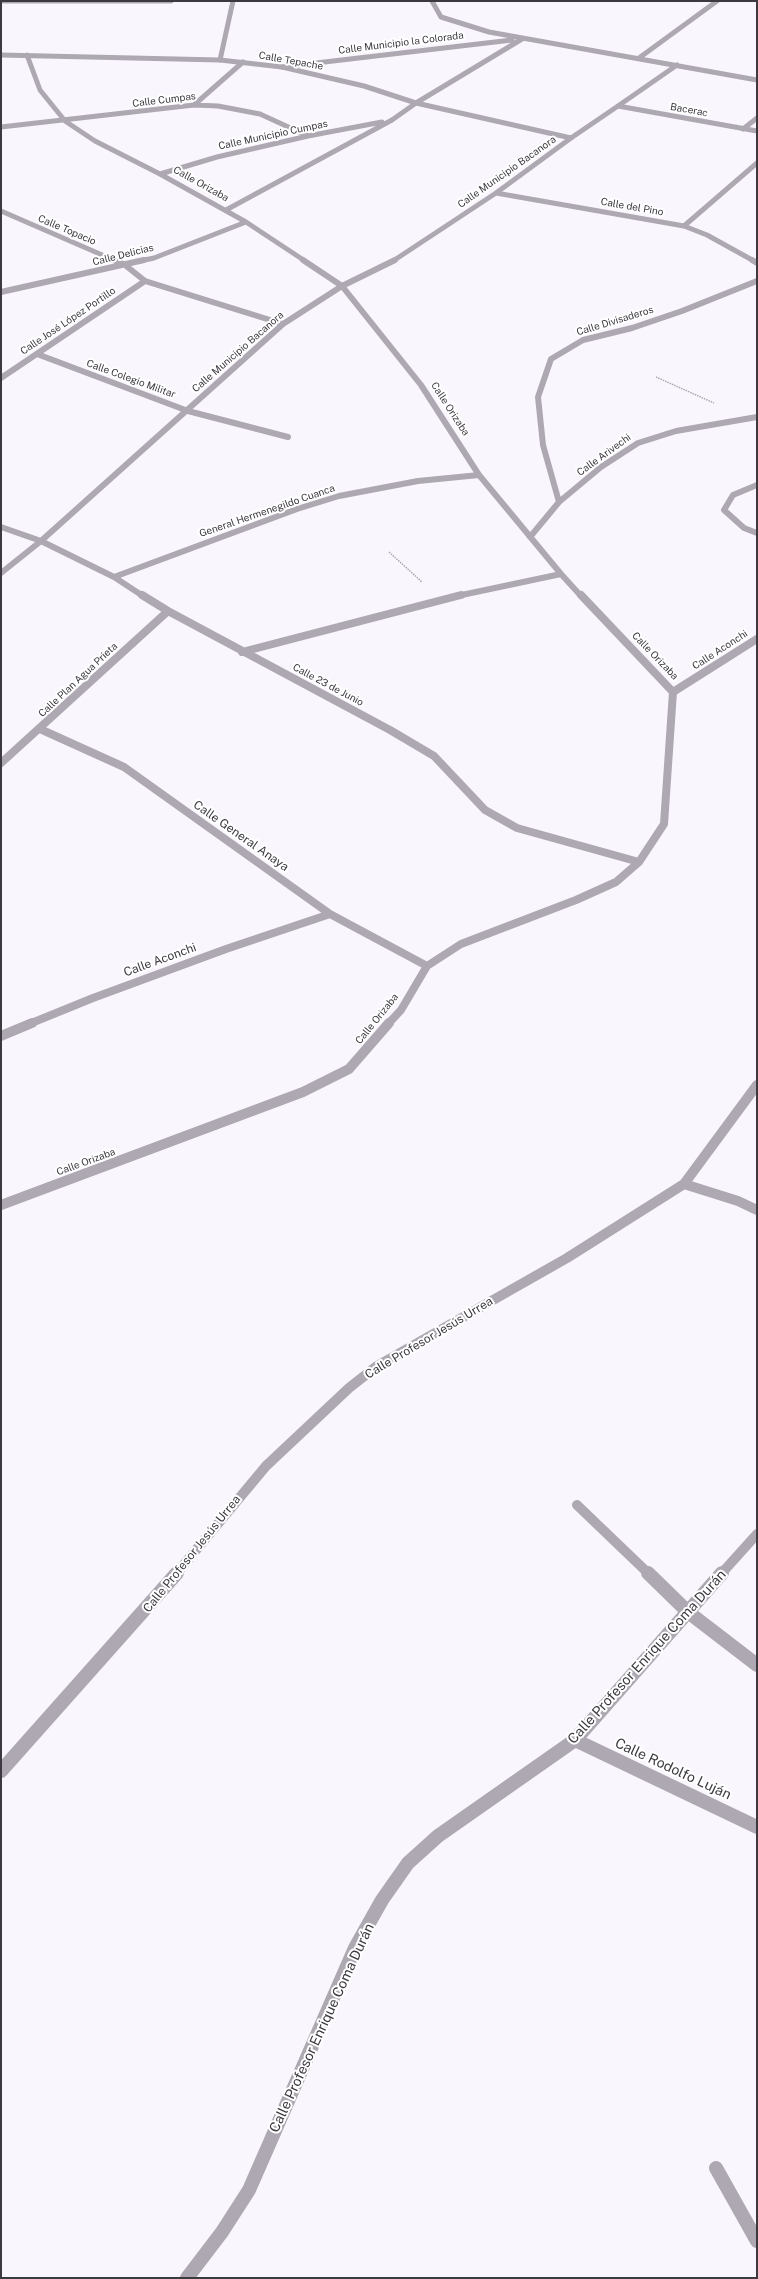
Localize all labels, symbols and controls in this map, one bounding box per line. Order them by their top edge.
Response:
street label: Calle Municipio la Colorada [338,29,464,57]
street label: Calle Tepache [258,49,324,73]
street label: Calle Cumpas [132,90,196,110]
street label: Bacerac [669,101,709,119]
street label: Calle Municipio Cumpas [217,118,329,152]
street label: Calle Municipio Bacanora [456,133,558,211]
street label: Calle Orizaba [171,164,231,204]
street label: Calle del Pino [600,196,664,218]
street label: Calle Topacio [36,212,98,248]
street label: Calle Delicias [91,242,155,268]
street label: Calle José López Portillo [18,285,118,357]
street label: Calle Divisaderos [575,304,655,338]
street label: Calle Municipio Bacanora [190,309,286,395]
street label: Calle Colegio Militar [85,357,177,401]
street label: Calle Orizaba [428,380,472,438]
street label: Calle Arivechi [575,431,633,479]
street label: General Hermenegildo Cuanca [198,482,336,540]
street label: Calle Aconchi [690,628,750,672]
street label: Calle Orizaba [629,630,681,682]
street label: Calle Plan Agua Prieta [36,640,120,720]
street label: Calle 23 de Junio [291,661,365,709]
street label: Calle General Anaya [191,798,291,874]
street label: Calle Aconchi [122,940,198,980]
street label: Calle Orizaba [353,991,401,1047]
street label: Calle Orizaba [55,1146,117,1178]
street label: Calle Profesor Jesús Urrea [363,1294,495,1382]
street label: Calle Profesor Jesús Urrea [140,1493,244,1615]
street label: Calle Profesor Enrique Coma Durán [564,1566,730,1748]
street label: Calle Rodolfo Luján [612,1735,734,1803]
street label: Calle Profesor Enrique Coma Durán [266,1921,378,2135]

